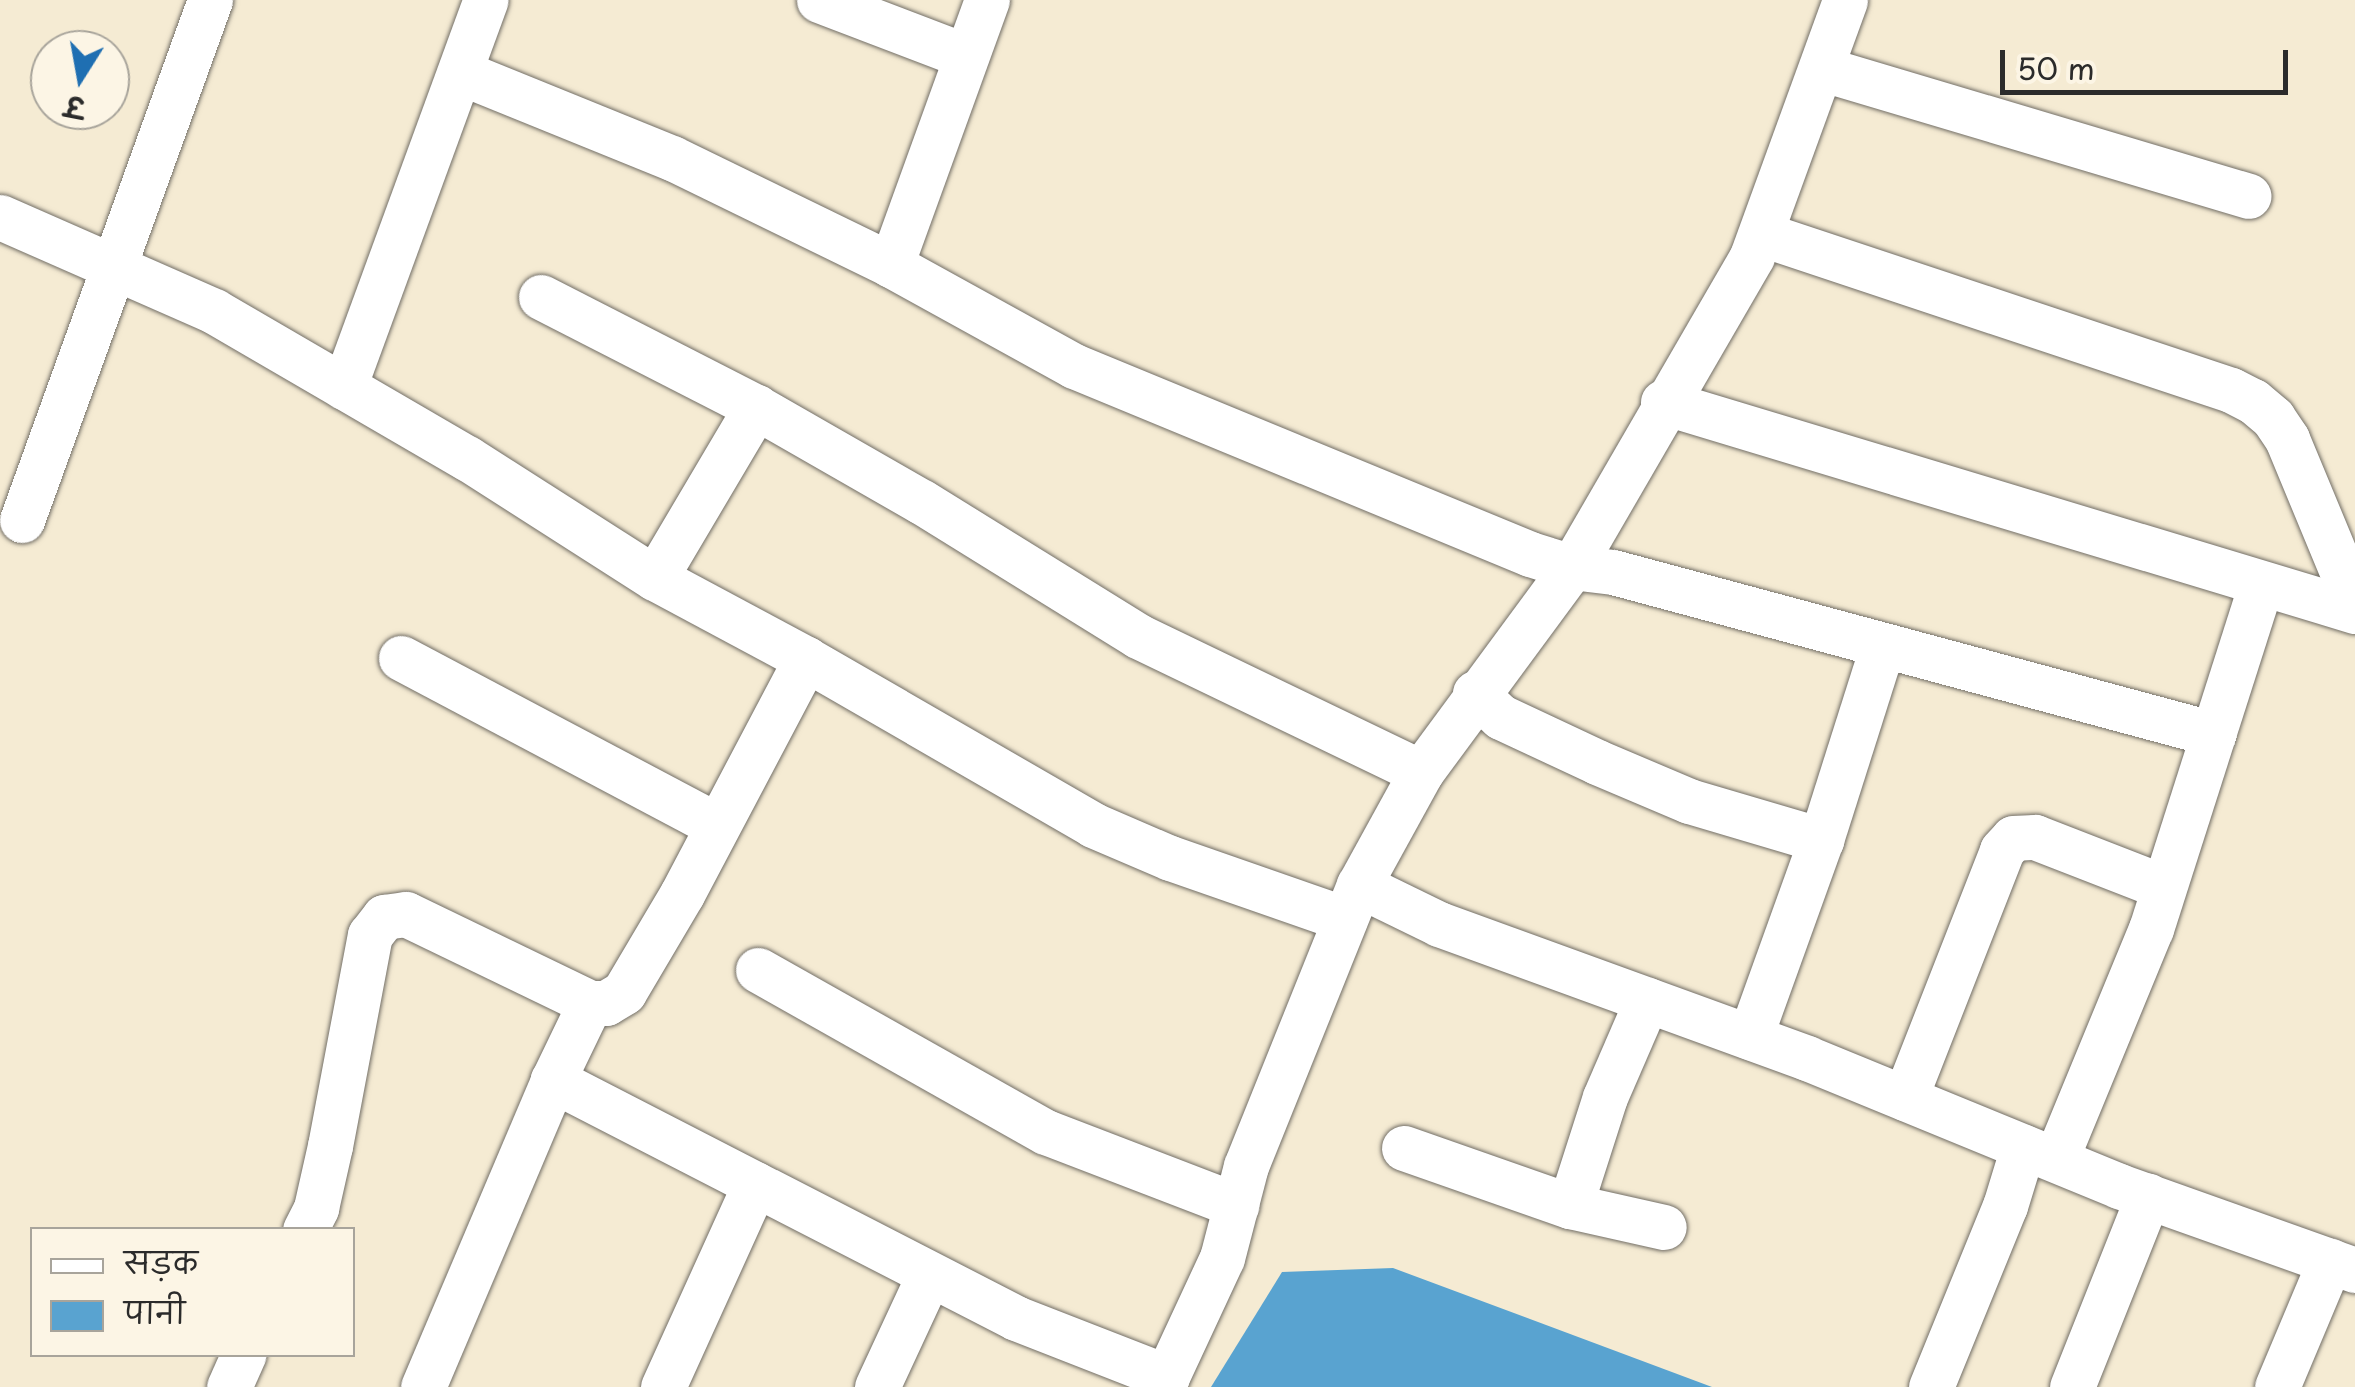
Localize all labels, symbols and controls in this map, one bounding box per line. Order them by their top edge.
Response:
north arrow [30,30,130,130]
scale bar [2005,30,2292,92]
text: 50 m [2017,45,2095,90]
text: उ [61,85,88,131]
legend [30,1227,355,1357]
text: सड़क [124,1239,198,1284]
text: पानी [124,1289,185,1334]

